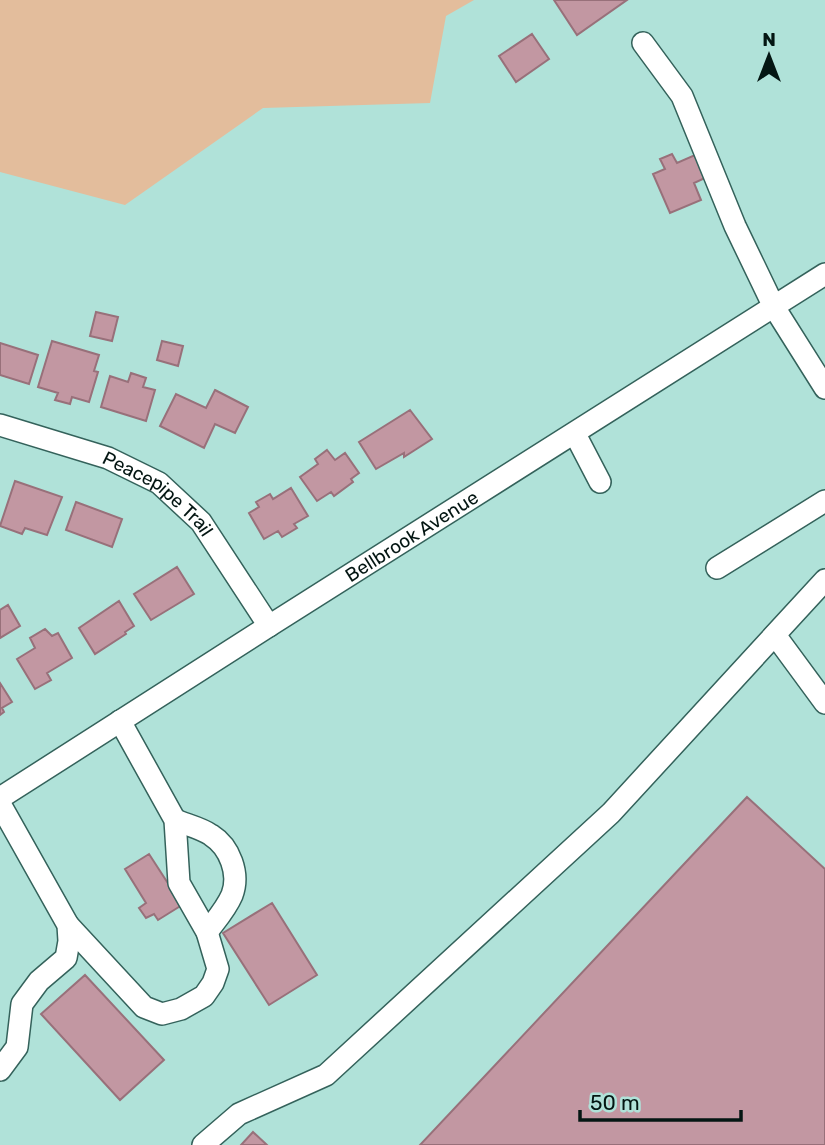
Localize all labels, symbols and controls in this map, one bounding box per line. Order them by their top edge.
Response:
north arrow [734,21,804,91]
text: N [762,28,776,51]
street label: Peacepipe Trail [99,446,218,540]
street label: Bellbrook Avenue [341,485,482,586]
scale bar [580,1078,741,1122]
text: 50 m [590,1090,640,1115]

